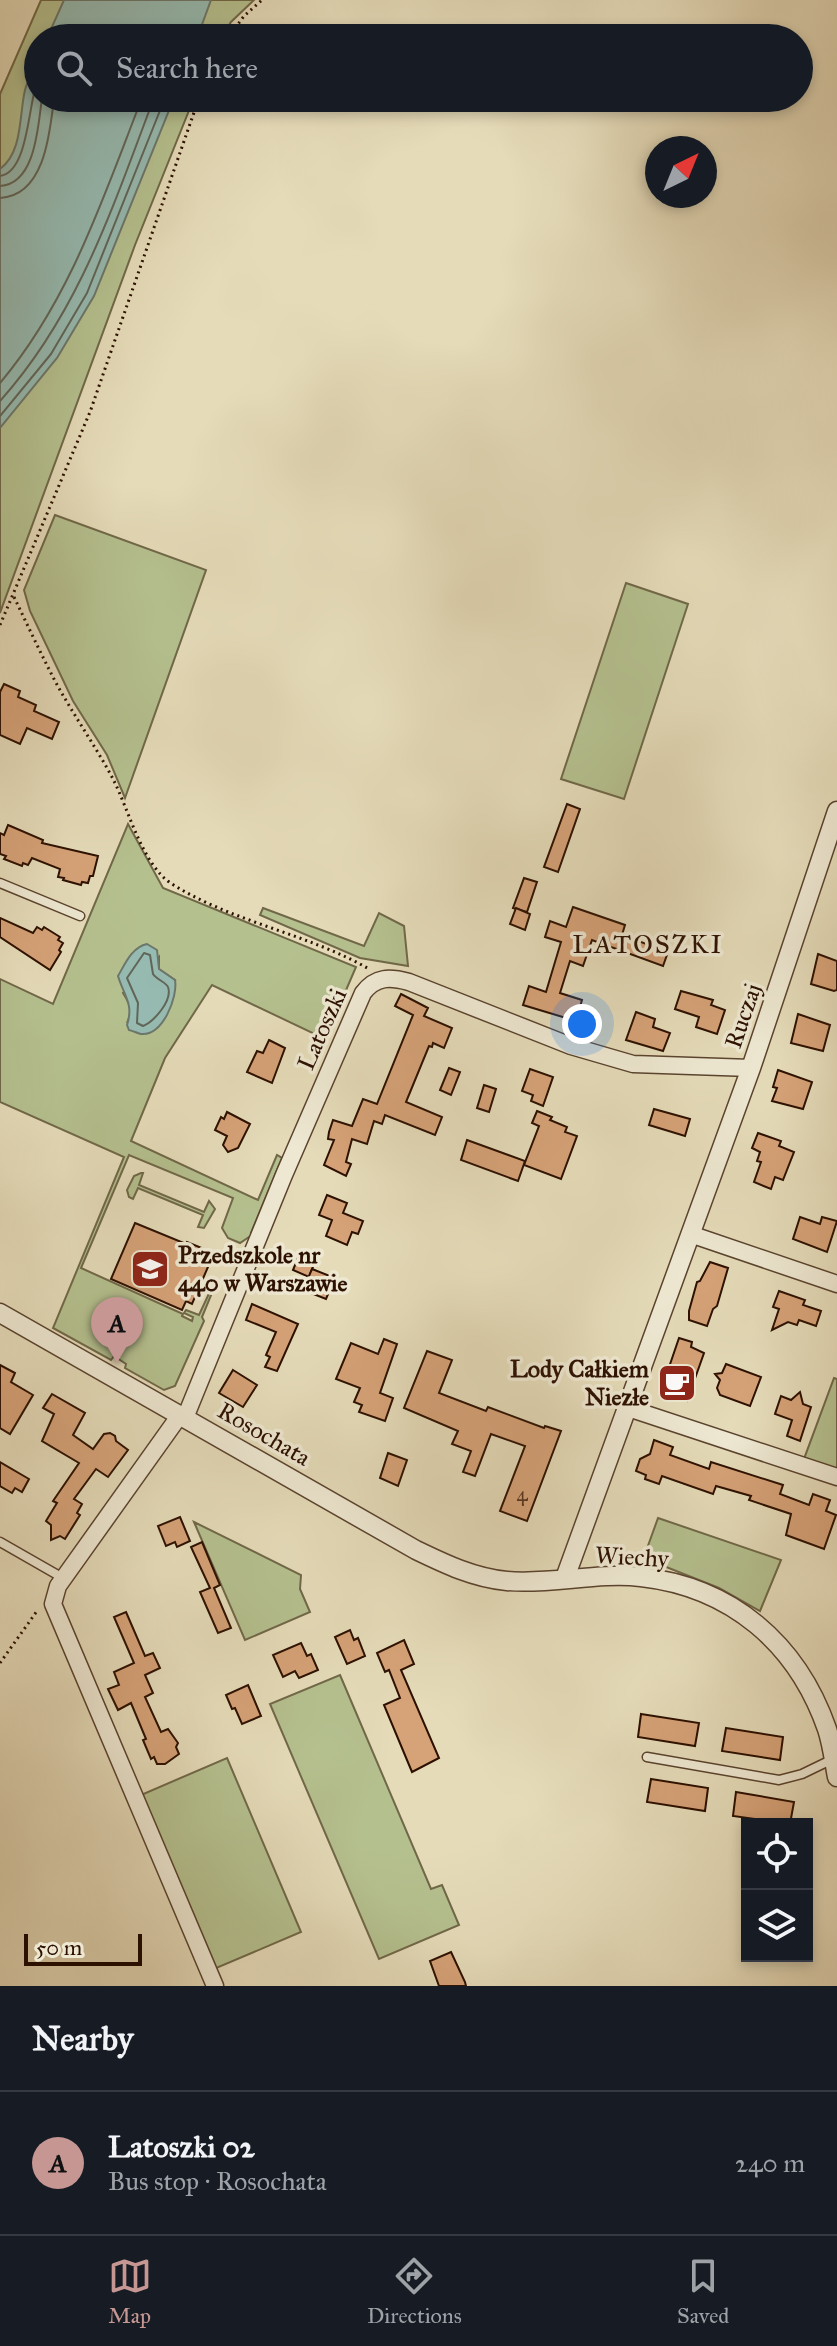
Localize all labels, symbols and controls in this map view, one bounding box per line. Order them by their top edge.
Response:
search box [24,24,813,112]
icon: search [52,46,96,90]
text: Search here [116,50,258,86]
north arrow [645,136,717,208]
district label: LATOSZKI [572,928,724,960]
street label: Ruczaj [718,980,768,1052]
street label: Latoszki [291,983,353,1074]
your location [562,1004,602,1044]
place label: Przedszkole nr 440 w Warszawie [178,1240,348,1298]
school or university icon: Przedszkole nr 440 w Warszawie [129,1248,171,1290]
pin: A [91,1297,143,1363]
place label: Lody Całkiem Niezłe [510,1354,650,1412]
cafe icon: Lody Całkiem Niezłe [656,1362,698,1404]
street label: Rosochata [212,1395,317,1473]
house number: 4 [516,1482,528,1506]
street label: Wiechy [594,1540,670,1574]
map controls [741,1818,813,1962]
button: locate [741,1818,813,1890]
button: layers [741,1890,813,1962]
scale bar [24,1930,142,1966]
text: 50 m [36,1934,82,1961]
text: Nearby [32,2018,134,2059]
text: Latoszki 02 [108,2129,255,2165]
text: A [49,2147,67,2179]
text: 240 m [735,2147,805,2179]
text: Bus stop · Rosochata [108,2165,327,2197]
tab: Map [108,2254,152,2329]
tab: Directions [367,2254,462,2329]
tab: Saved [677,2254,729,2329]

